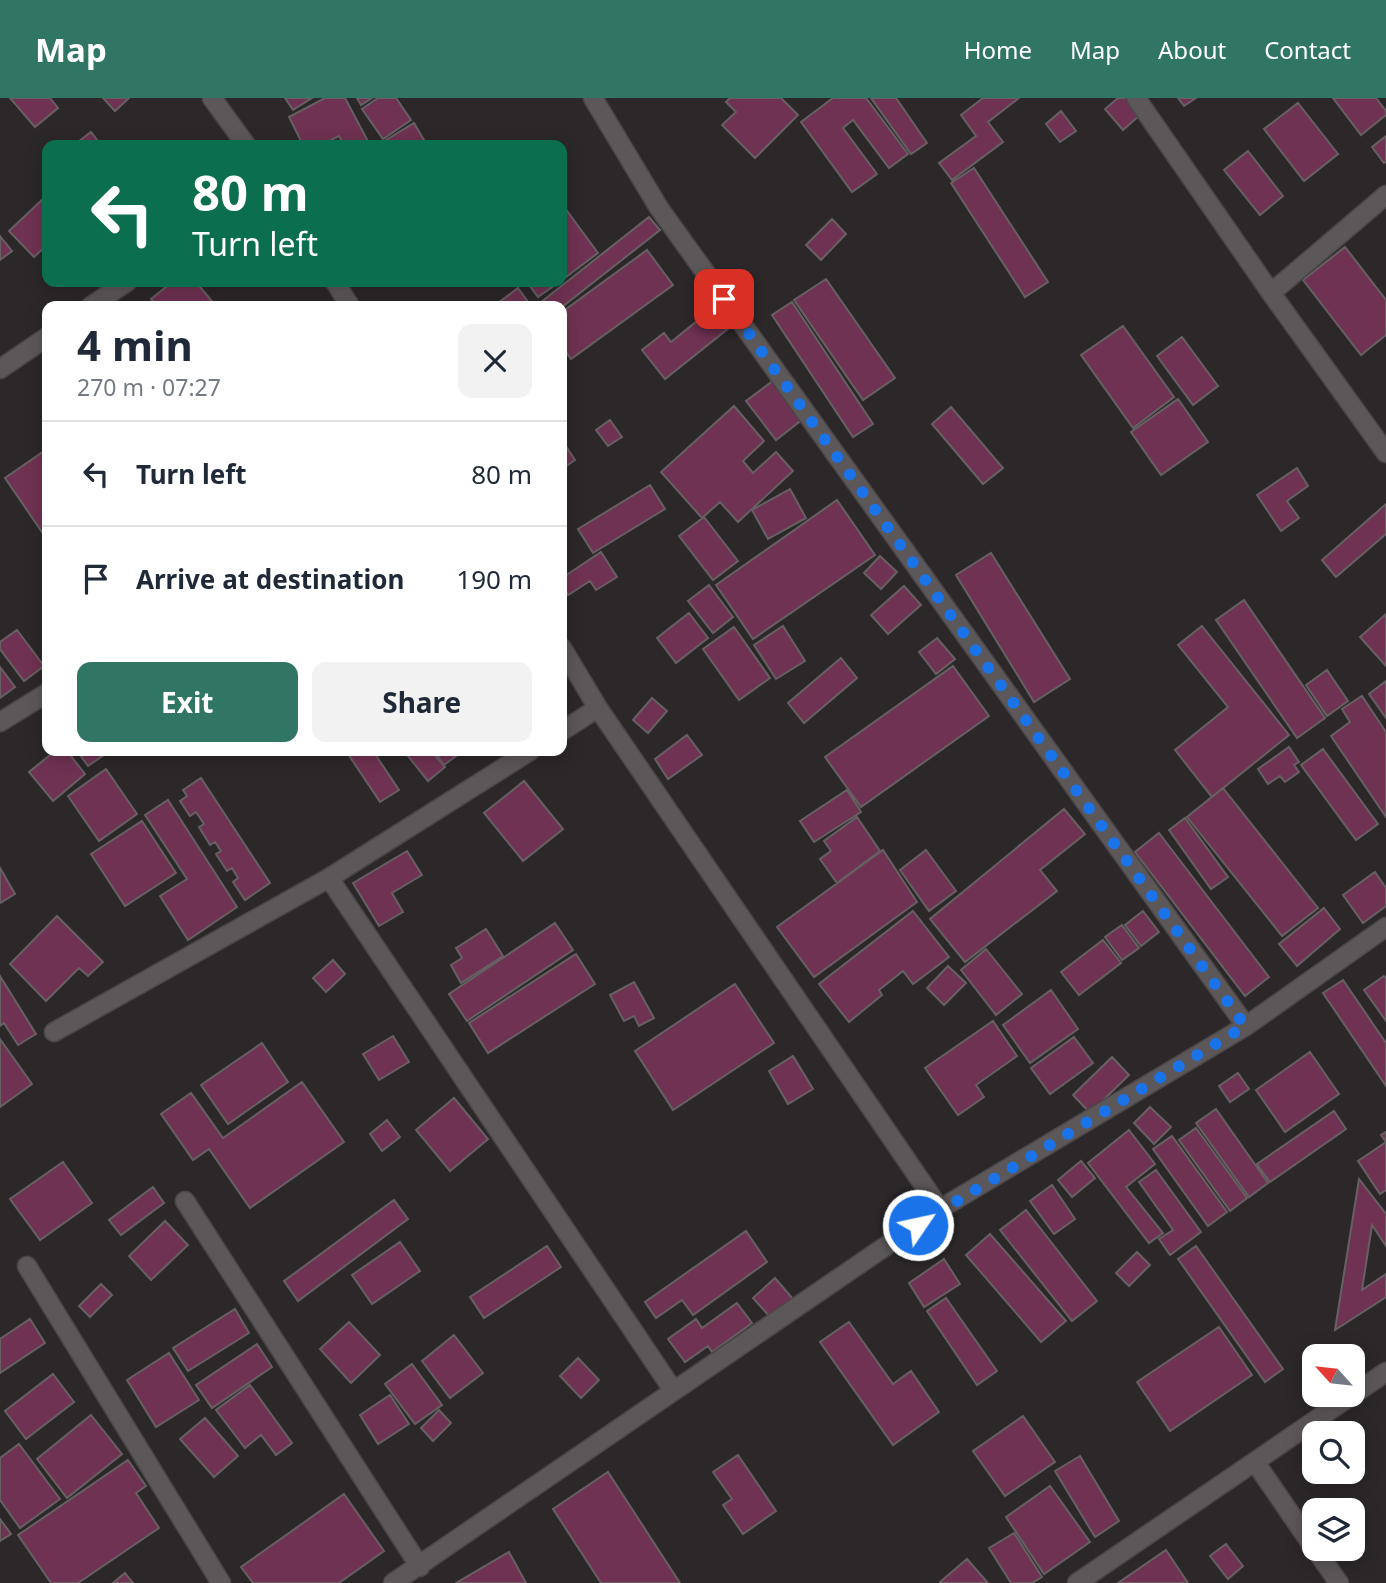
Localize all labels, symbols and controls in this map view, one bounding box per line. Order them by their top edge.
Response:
text: Map [35,27,107,72]
text: Home [964,33,1032,66]
text: Map [1070,33,1120,66]
text: About [1158,33,1226,66]
text: Contact [1264,33,1351,66]
text: 80 m [192,159,309,225]
icon: left [77,168,168,259]
text: Turn left [192,222,318,265]
pin [694,269,754,329]
icon: arrive [705,280,743,318]
text: 4 min [77,316,193,373]
button: close [458,324,532,398]
text: 270 m · 07:27 [77,371,221,403]
icon: left [77,455,115,493]
text: Turn left [136,456,247,492]
text: 80 m [471,456,532,492]
icon: arrive [77,560,115,598]
text: Arrive at destination [136,561,405,597]
text: 190 m [456,561,532,597]
button: Exit [77,662,298,742]
button: Share [312,662,532,742]
position arrow [881,1188,955,1262]
north arrow [1302,1344,1365,1407]
map controls [1302,1344,1365,1561]
button: search [1302,1421,1365,1484]
button: layers [1302,1498,1365,1561]

